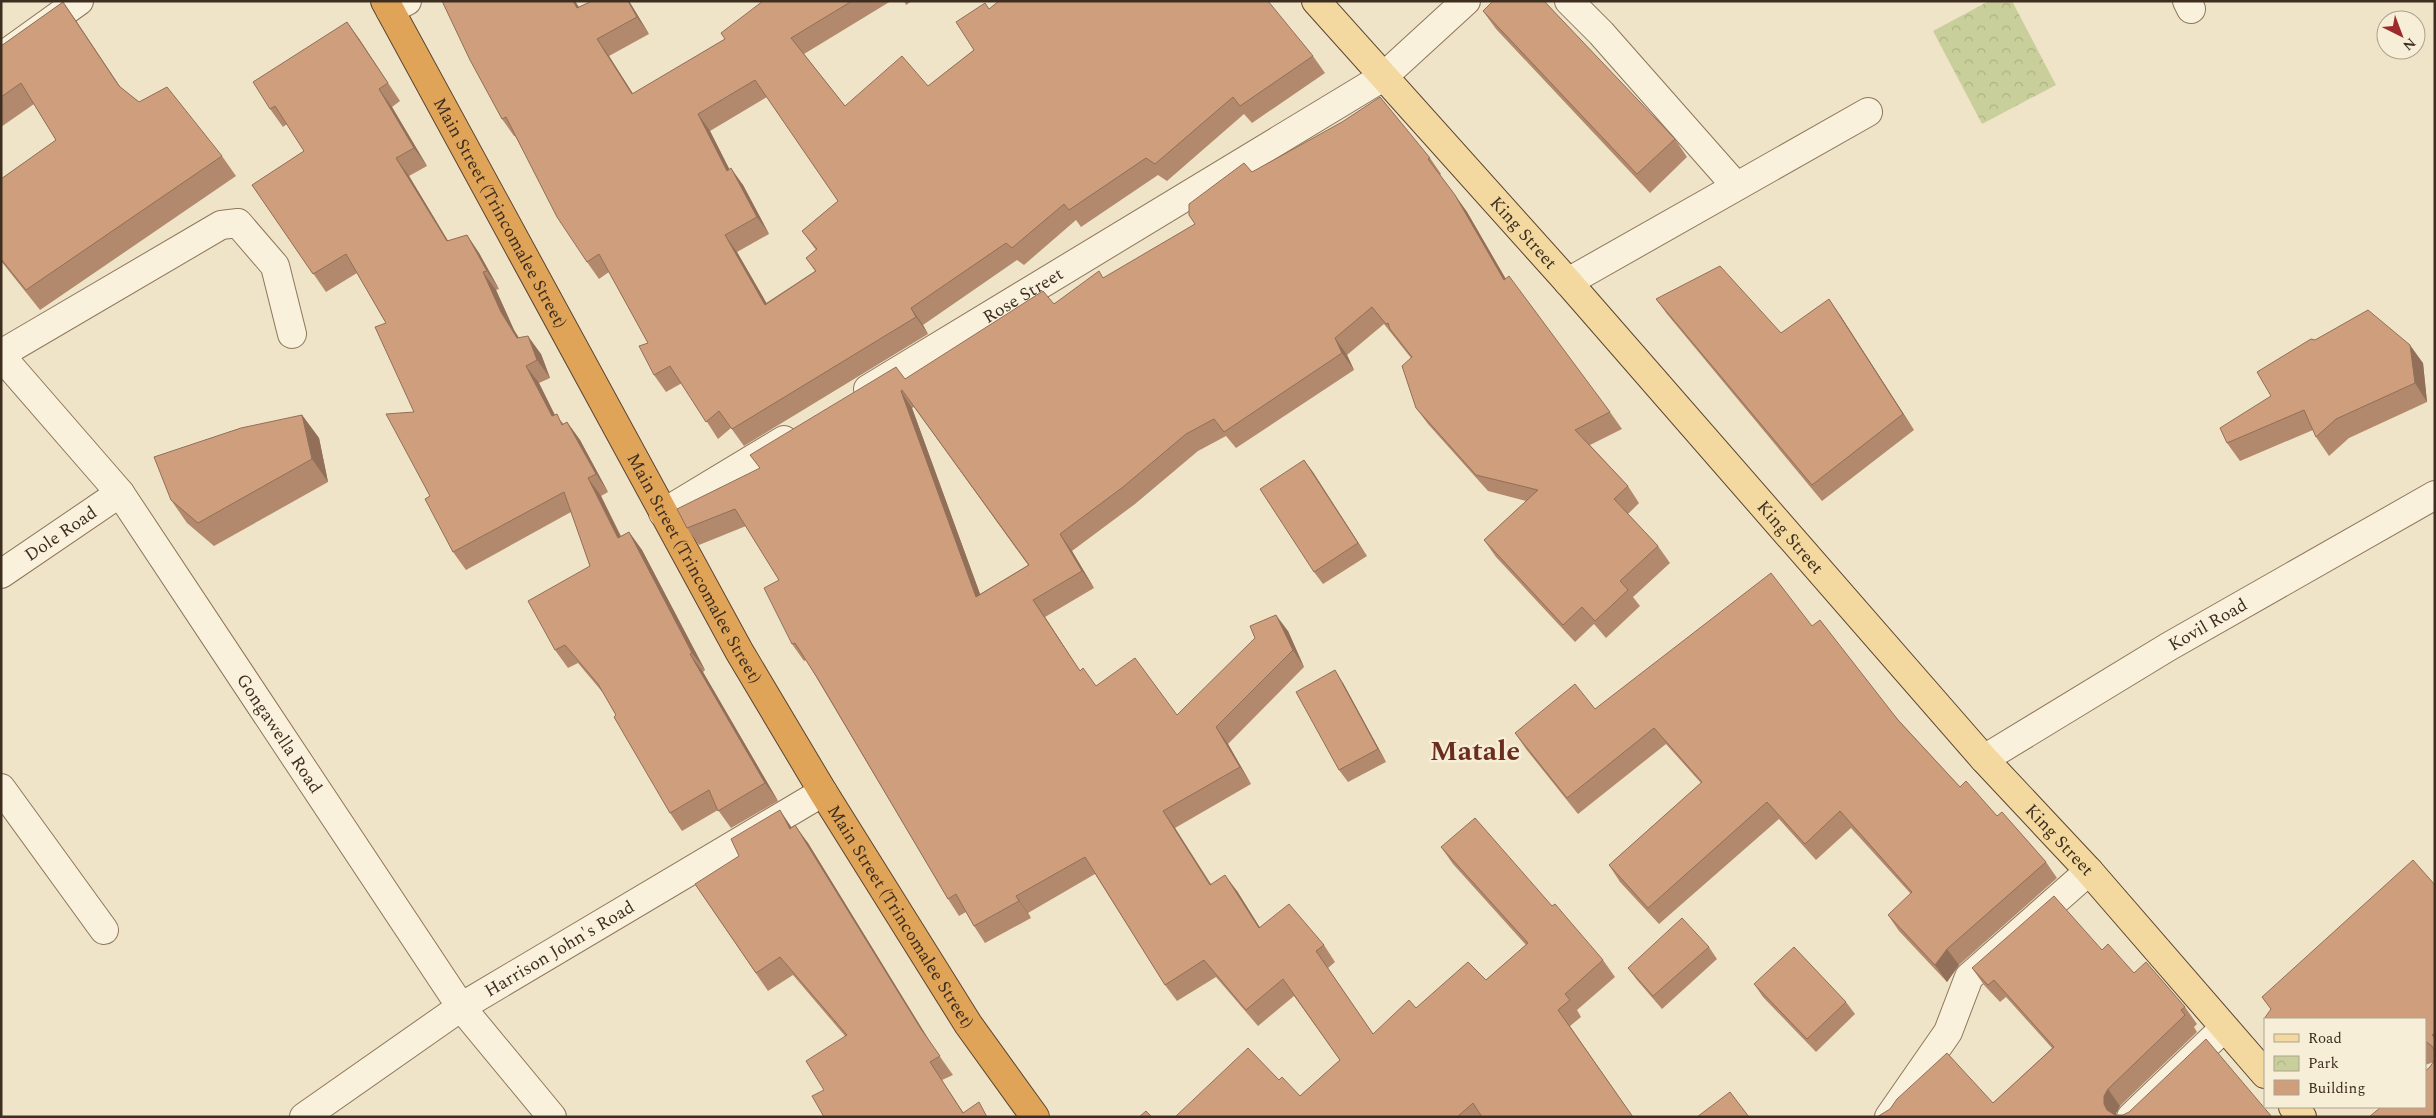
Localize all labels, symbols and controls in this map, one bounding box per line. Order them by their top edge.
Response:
north arrow [2376,10,2426,60]
text: N [2398,33,2421,56]
street label: Main Street (Trincomalee Street) [426,93,574,333]
street label: King Street [1483,190,1563,276]
street label: Rose Street [978,261,1069,330]
street label: Main Street (Trincomalee Street) [620,448,768,689]
street label: King Street [1750,495,1830,580]
street label: Dole Road [19,499,103,568]
street label: Kovil Road [2163,592,2252,658]
street label: Gongawella Road [229,668,329,799]
district label: Matale [1430,730,1520,773]
street label: King Street [2019,798,2100,882]
street label: Main Street (Trincomalee Street) [820,800,980,1034]
street label: Harrison John's Road [479,894,640,1004]
legend [2264,1018,2426,1108]
text: Road [2308,1027,2342,1050]
text: Park [2308,1052,2339,1075]
text: Building [2308,1077,2365,1100]

